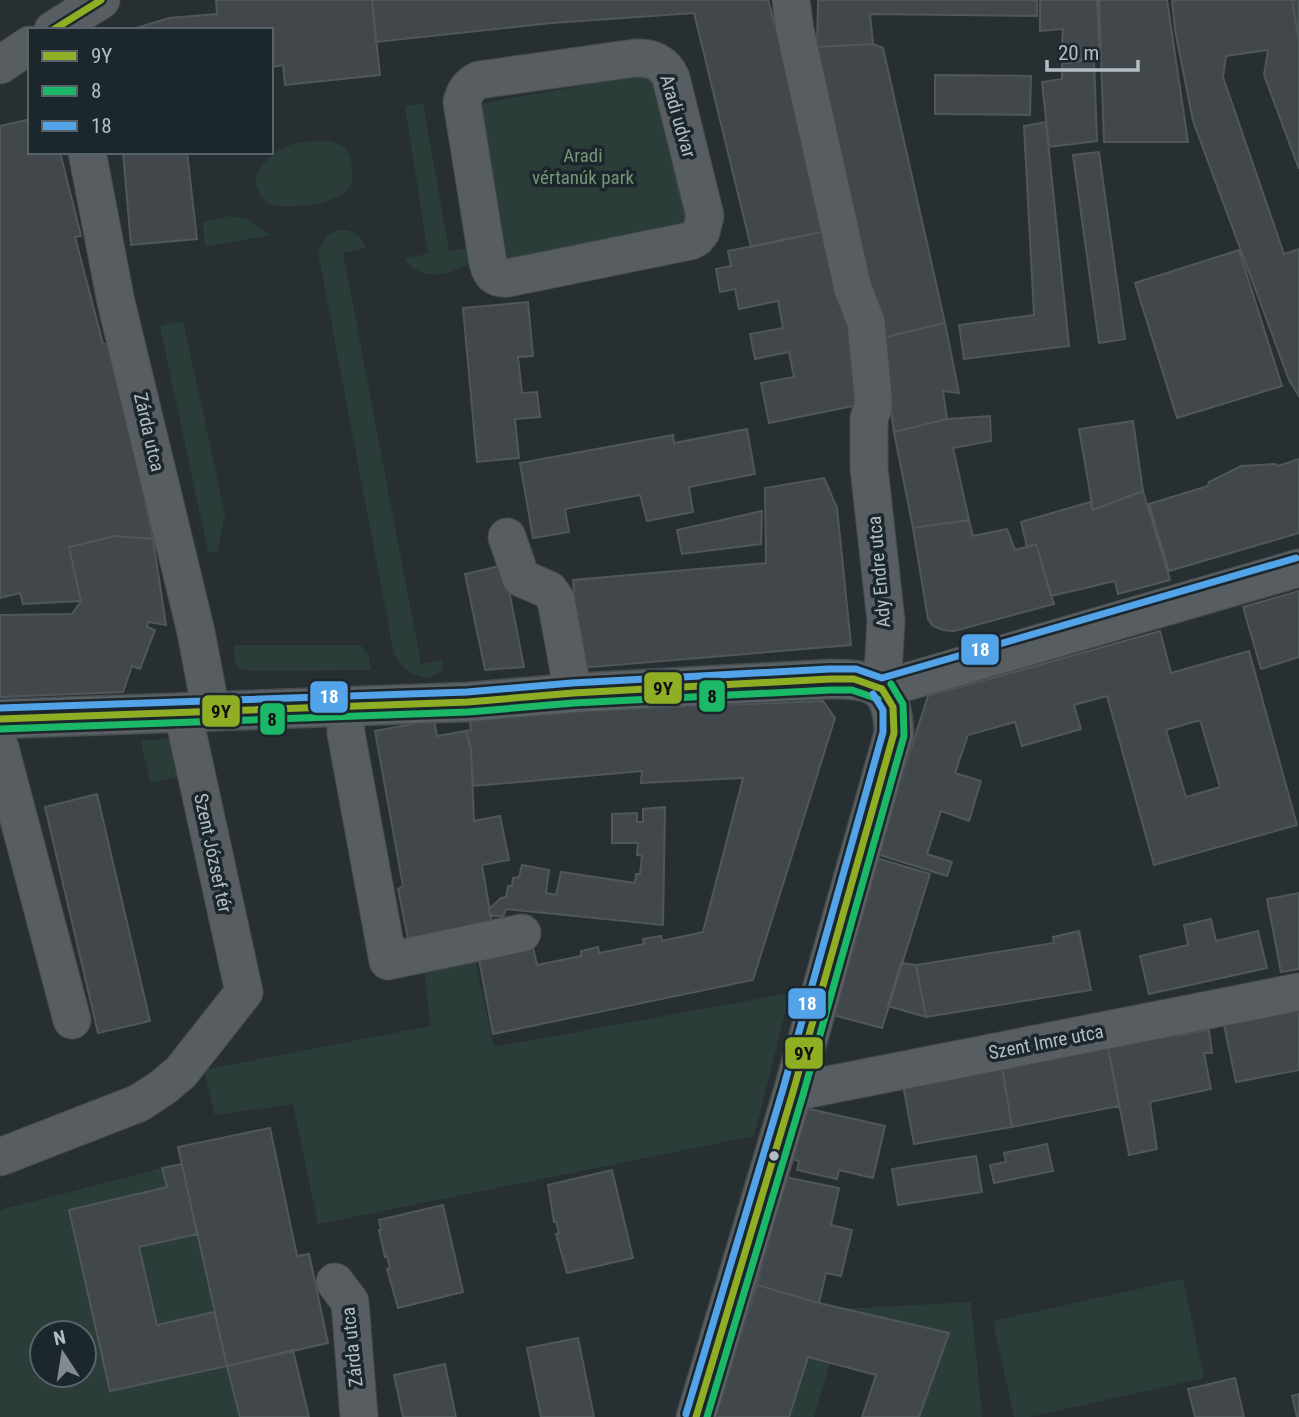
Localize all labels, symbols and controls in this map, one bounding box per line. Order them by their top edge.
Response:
legend [28,28,273,154]
scale bar [1047,28,1138,72]
text: 20 m [1058,41,1099,65]
text: 9Y [91,44,112,68]
street label: Aradi udvar [655,72,701,160]
text: 8 [91,79,101,103]
text: 18 [91,114,112,138]
park label: Aradi vértanúk park [532,144,634,189]
street label: Zárda utca [129,390,169,474]
street label: Ady Endre utca [863,515,895,629]
line badge: 18 [960,633,1000,666]
text: 18 [970,638,990,661]
line badge: 9Y [643,671,683,705]
text: 9Y [653,677,674,700]
line badge: 8 [698,679,726,713]
line badge: 18 [309,680,349,714]
text: 18 [319,685,339,708]
text: 8 [707,685,717,708]
line badge: 9Y [201,694,241,728]
text: 9Y [211,700,232,723]
line badge: 8 [259,702,286,736]
text: 8 [267,708,277,731]
street label: Szent József tér [189,791,237,915]
line badge: 18 [787,987,827,1020]
text: 18 [797,992,817,1015]
street label: Szent Imre utca [986,1020,1106,1064]
line badge: 9Y [784,1036,824,1070]
text: 9Y [794,1042,815,1065]
unlabelled marker [767,1149,781,1163]
street label: Zárda utca [336,1306,368,1388]
north arrow [28,1319,98,1389]
text: N [51,1325,68,1350]

